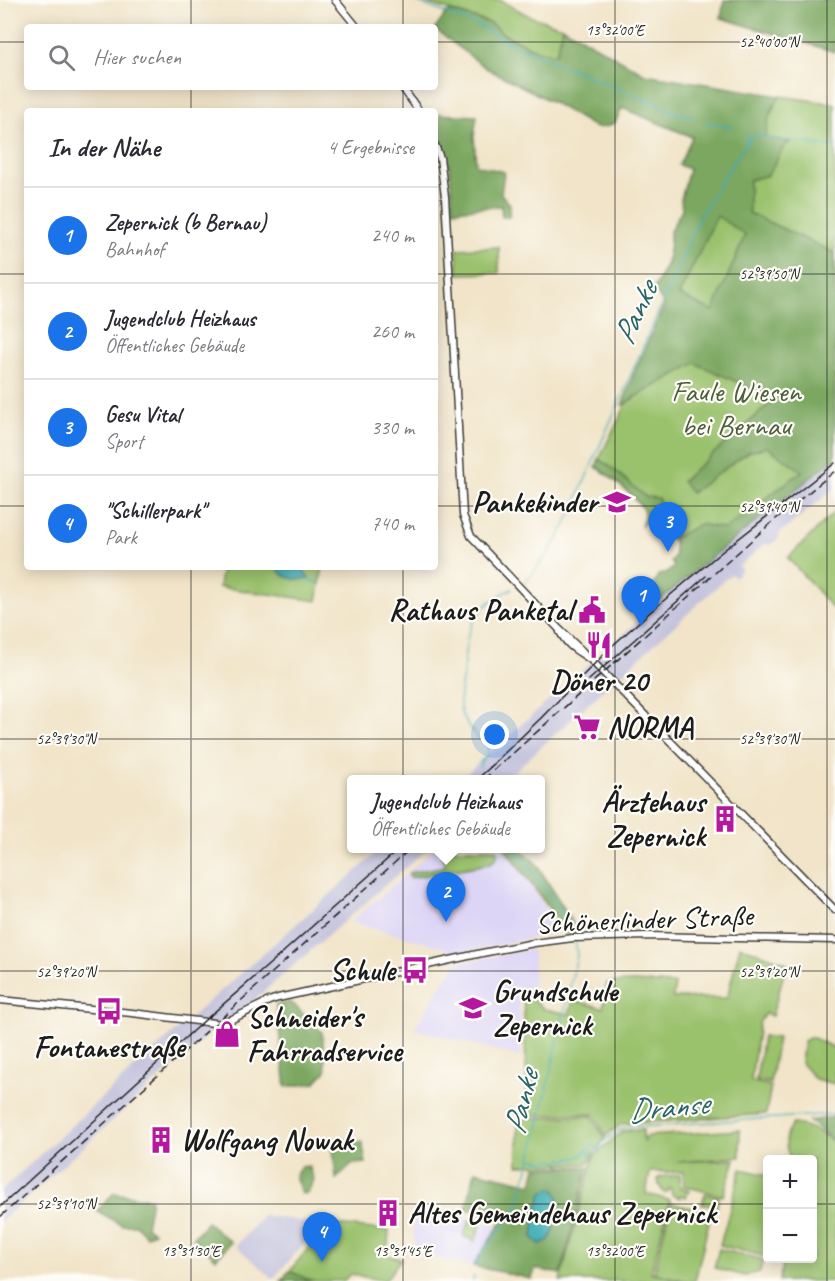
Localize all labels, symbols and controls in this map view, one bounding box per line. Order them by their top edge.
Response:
text: 13°32'00"E [586,21,646,40]
search box [24,24,438,90]
text: 52°40'00"N [739,33,802,52]
icon: search [45,41,78,74]
text: Hier suchen [93,43,181,71]
text: In der Nähe [48,131,160,164]
text: 4 Ergebnisse [327,135,414,160]
text: Zepernick (b Bernau) [105,209,266,237]
text: 1 [63,223,72,248]
text: 240 m [371,223,414,248]
text: Bahnhof [105,237,164,262]
text: 52°39'50"N [739,265,802,284]
water label: Panke [603,271,669,351]
text: Jugendclub Heizhaus [105,305,256,333]
text: 2 [63,319,72,344]
text: 260 m [371,319,414,344]
text: Öffentliches Gebäude [105,333,244,358]
park label: Faule Wiesen bei Bernau [671,372,802,444]
text: Gesu Vital [105,401,180,429]
text: 3 [63,415,72,440]
text: 330 m [371,415,414,440]
text: Sport [105,429,143,454]
place label: Pankekinder [472,483,600,521]
school or university icon: Pankekinder [602,487,632,517]
text: "Schillerpark" [105,497,205,525]
text: 52°39'40"N [739,498,802,517]
pin: 3 [648,502,688,552]
text: 4 [63,511,72,536]
text: 740 m [371,511,414,536]
text: Park [105,525,137,550]
pin: 1 [622,576,660,626]
place label: Rathaus Panketal [389,591,578,629]
public building icon: Rathaus Panketal [577,595,607,625]
restaurant icon: Döner 20 [584,630,614,660]
place label: Döner 20 [550,662,651,700]
place label: NORMA [607,708,694,746]
supermarket icon: NORMA [572,712,602,742]
your location [480,720,509,749]
text: 52°39'30"N [36,730,99,749]
text: 52°39'30"N [739,730,802,749]
popup [347,775,545,853]
place label: Ärztehaus Zepernick [602,783,708,855]
text: Jugendclub Heizhaus [371,788,521,816]
building icon: Ärztehaus Zepernick [710,804,740,834]
text: Öffentliches Gebäude [371,816,510,841]
pin: 2 [426,872,466,922]
street label: Schönerlinder Straße [535,896,756,942]
place label: Schule [329,951,397,989]
bus stop icon: Schule [400,955,430,985]
text: 52°39'20"N [36,963,99,982]
text: 52°39'20"N [739,963,802,982]
place label: Grundschule Zepernick [493,972,619,1044]
school or university icon: Grundschule Zepernick [458,993,488,1023]
bus stop icon: Fontanestraße [94,996,124,1026]
place label: Schneider's Fahrradservice [247,998,404,1070]
shop icon: Schneider's Fahrradservice [212,1019,242,1049]
place label: Fontanestraße [34,1028,187,1066]
water label: Panke [494,1062,549,1138]
water label: Dranse [626,1082,714,1132]
place label: Wolfgang Nowak [181,1121,355,1159]
building icon: Wolfgang Nowak [146,1125,176,1155]
map controls [763,1155,817,1263]
button: + [763,1155,817,1209]
place label: Altes Gemeindehaus Zepernick [408,1194,719,1232]
text: 52°39'10"N [36,1195,99,1214]
building icon: Altes Gemeindehaus Zepernick [373,1198,403,1228]
button: − [763,1209,817,1263]
pin: 4 [302,1212,342,1262]
text: 13°31'30"E [162,1242,222,1261]
text: 13°31'45"E [374,1242,434,1261]
text: 13°32'00"E [586,1242,646,1261]

